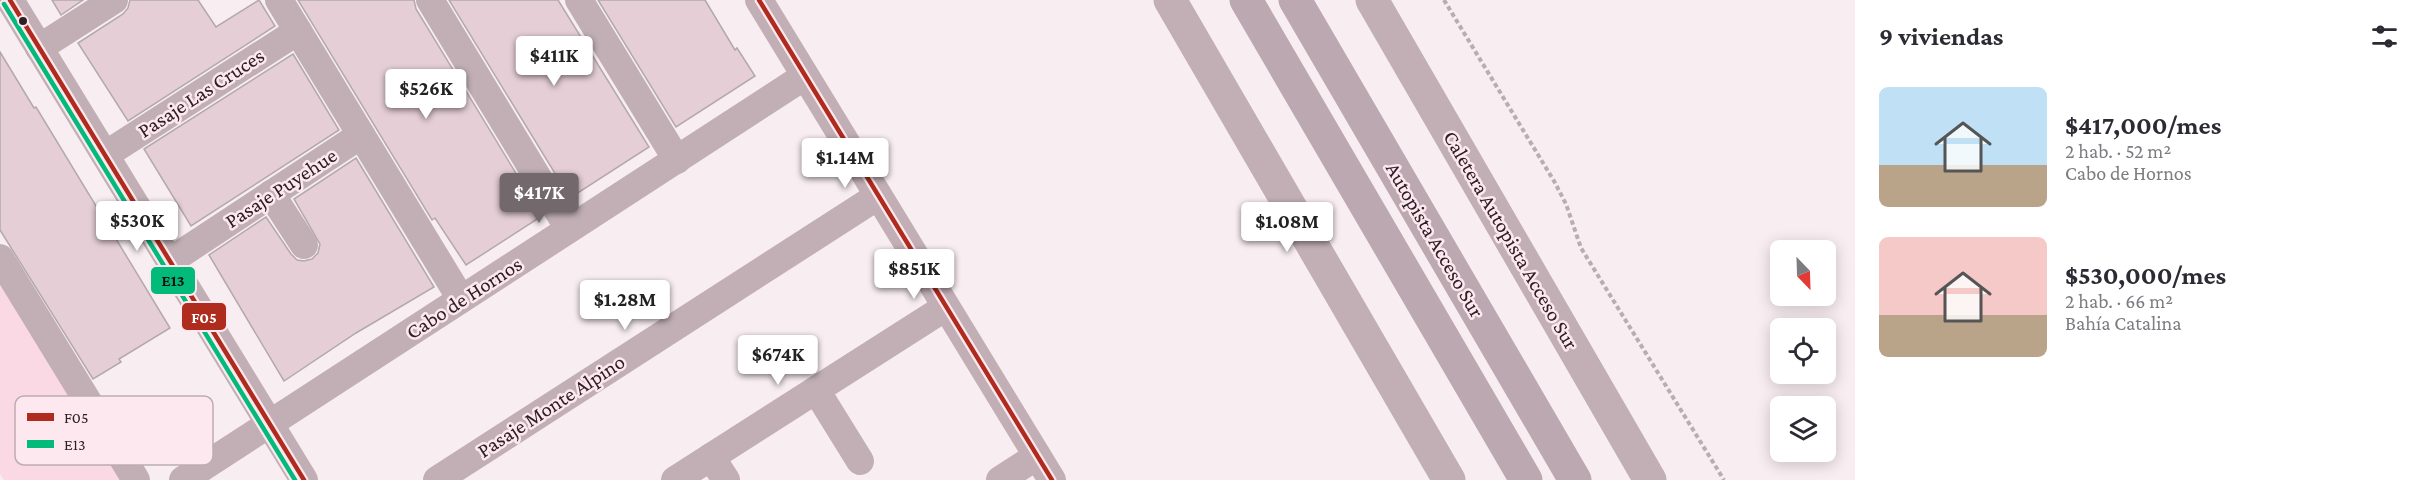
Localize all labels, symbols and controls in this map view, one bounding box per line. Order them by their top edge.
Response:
unlabelled marker [17,15,29,27]
icon: filters [2368,20,2401,53]
text: 9 viviendas [1879,22,2003,51]
pin: $411K [512,36,596,87]
street label: Pasaje Las Cruces [133,43,269,143]
text: $411K [530,44,578,66]
pin: $526K [384,69,468,120]
text: $526K [399,77,453,99]
icon: home [1927,111,1999,183]
text: $417,000/mes [2065,111,2221,140]
street label: Caletera Autopista Acceso Sur [1439,126,1584,354]
pin: $1.14M [796,138,894,189]
text: 2 hab. · 52 m² [2065,140,2171,162]
street label: Pasaje Puyehue [221,143,341,233]
text: $1.14M [816,146,874,168]
street label: Autopista Acceso Sur [1381,158,1489,322]
text: Cabo de Hornos [2065,162,2192,184]
pin: $417K [497,173,581,224]
text: $417K [514,181,564,203]
pin: $530K [95,201,179,252]
pin: $1.08M [1238,202,1336,253]
text: $530K [110,209,164,231]
text: $1.08M [1255,210,1319,232]
north arrow [1770,240,1836,306]
map controls [1770,240,1836,462]
pin: $851K [872,249,956,300]
street label: Cabo de Hornos [402,252,526,344]
text: $851K [888,257,940,279]
icon: home [1927,261,1999,333]
text: $530,000/mes [2065,261,2226,290]
line badge: E13 [150,266,196,295]
text: E13 [162,272,185,289]
pin: $1.28M [576,280,674,331]
text: $1.28M [594,288,656,310]
text: 2 hab. · 66 m² [2065,290,2173,312]
line badge: F05 [181,302,227,331]
text: F05 [191,309,217,326]
text: Bahía Catalina [2065,312,2181,334]
button: locate [1770,318,1836,384]
pin: $674K [736,335,820,386]
text: $674K [752,343,804,365]
street label: Pasaje Monte Alpino [473,349,629,463]
legend [15,396,213,465]
button: layers [1770,396,1836,462]
text: F05 [64,409,88,426]
text: E13 [64,436,86,453]

